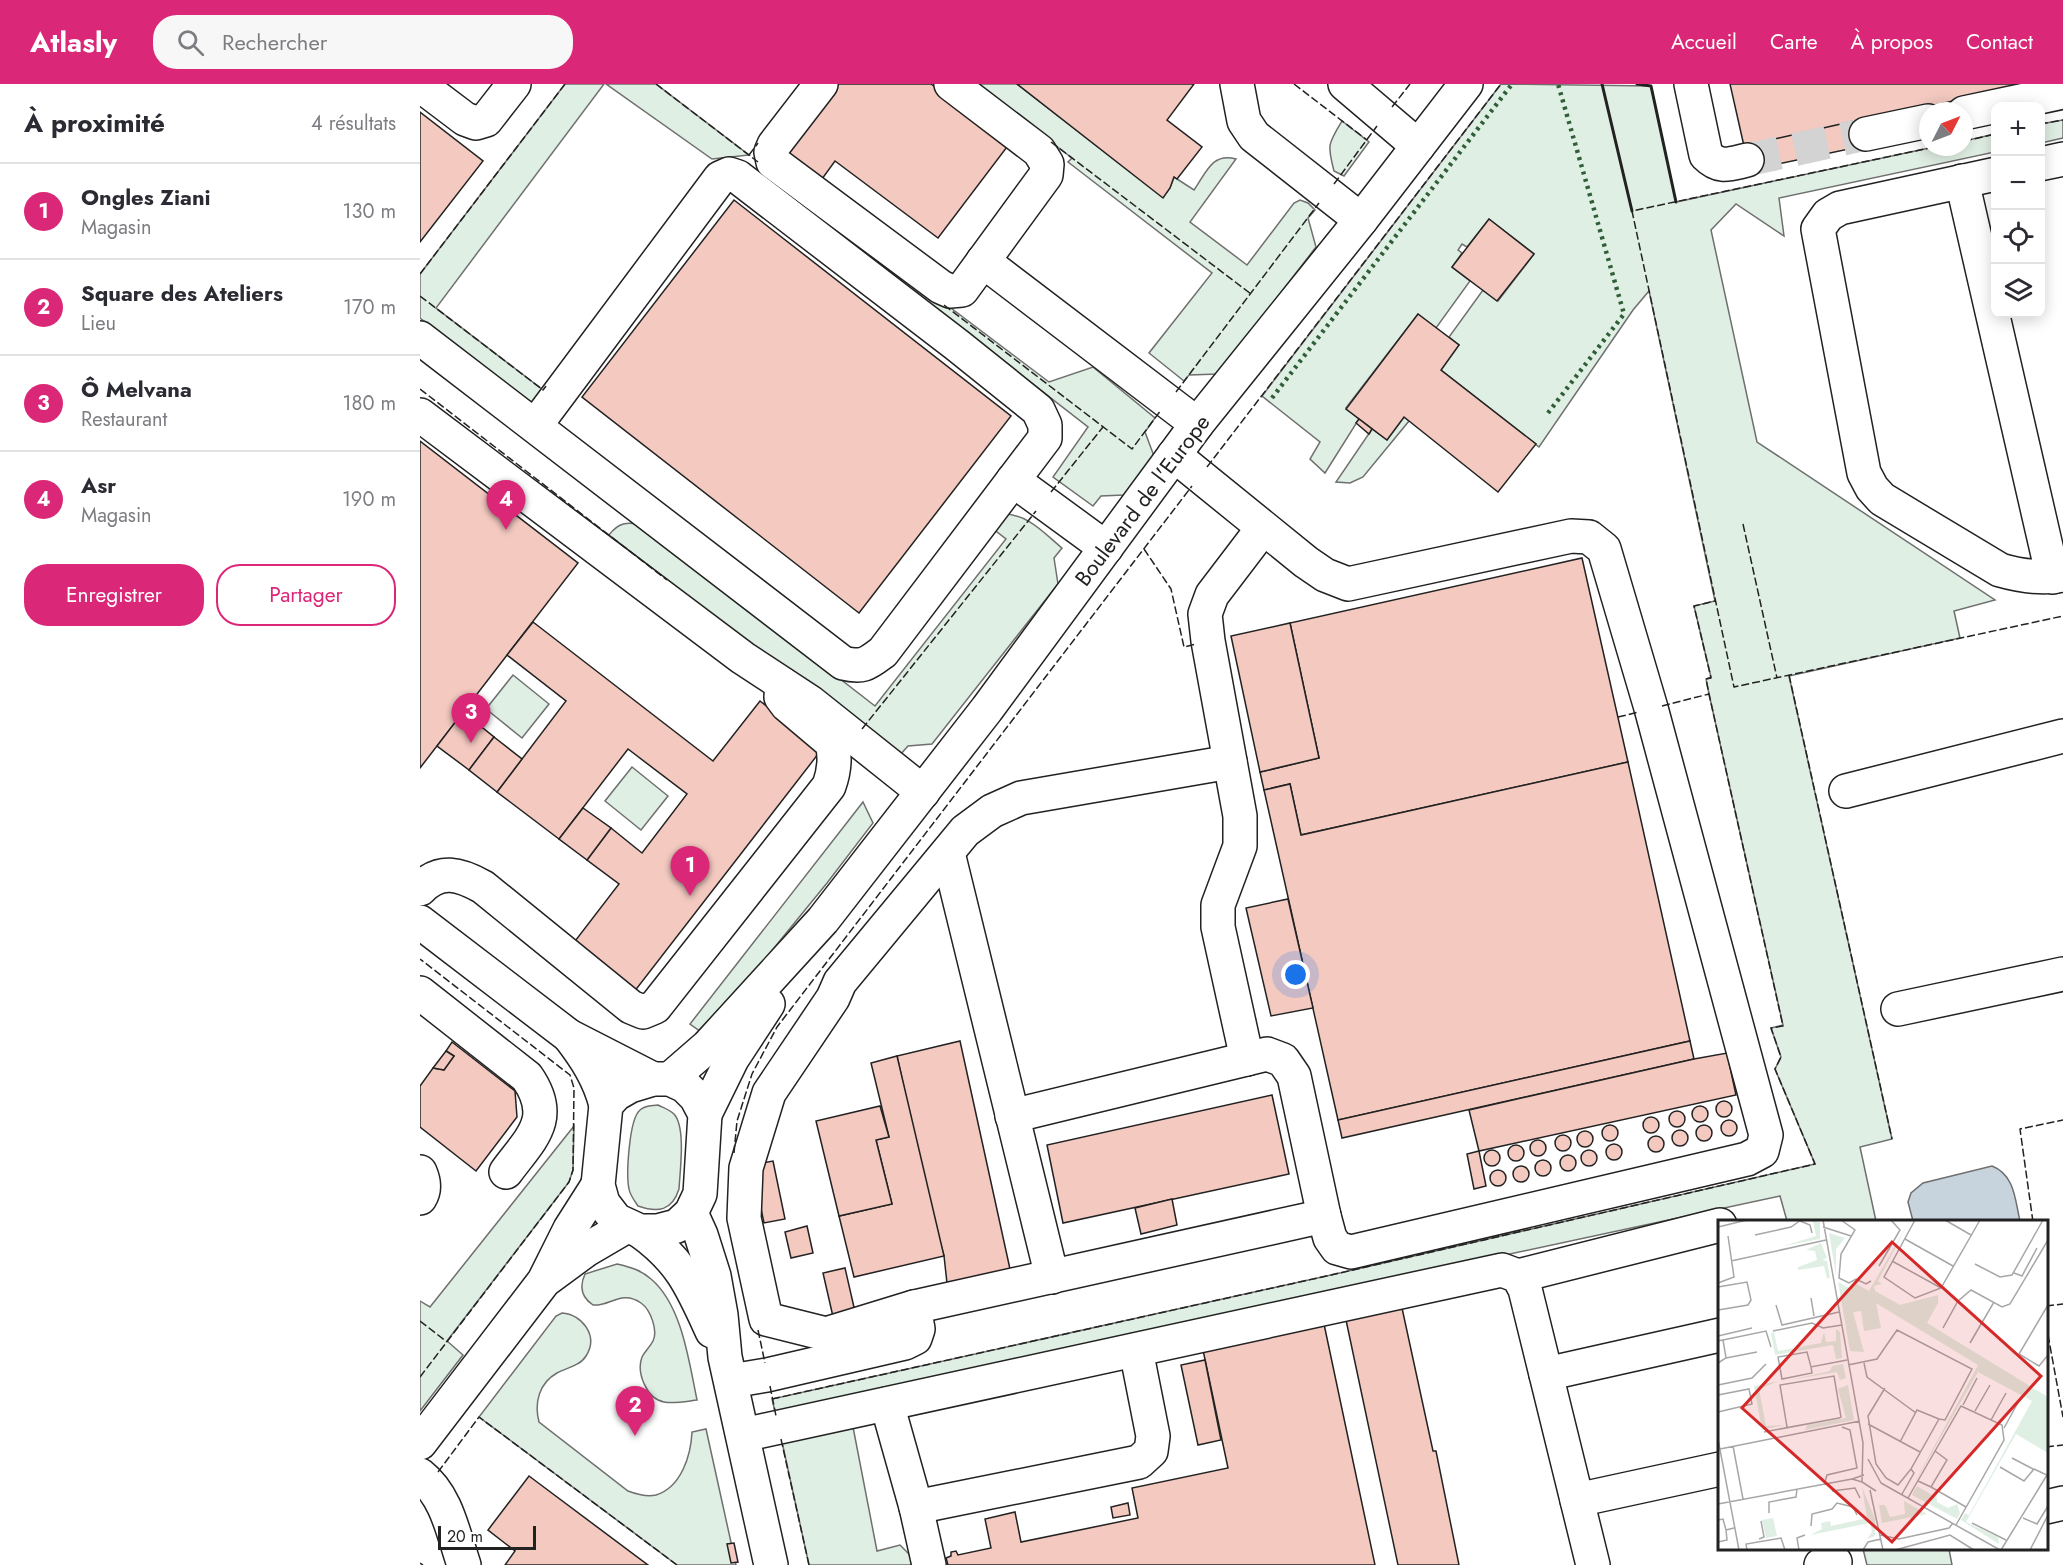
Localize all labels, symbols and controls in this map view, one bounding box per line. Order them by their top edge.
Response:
search box [153,15,573,69]
text: Atlasly [30,22,117,63]
icon: search [174,26,207,59]
text: Rechercher [222,26,327,58]
text: Accueil [1671,27,1737,57]
text: Carte [1770,27,1818,57]
text: À propos [1851,27,1933,57]
text: Contact [1966,27,2033,57]
north arrow [1919,102,1973,156]
map controls [1991,102,2045,318]
button: + [1991,102,2045,156]
text: À proximité [24,104,165,142]
text: 4 résultats [311,109,396,138]
button: − [1991,156,2045,210]
text: Ongles Ziani [81,181,211,213]
text: 1 [38,197,49,226]
text: 130 m [342,197,396,226]
button: locate [1991,210,2045,264]
text: Magasin [81,213,152,242]
button: layers [1991,264,2045,318]
text: Square des Ateliers [81,277,283,309]
text: 2 [37,293,50,322]
text: 170 m [343,293,396,322]
text: Lieu [81,309,116,338]
text: Ô Melvana [81,373,192,405]
text: 3 [37,389,50,418]
text: 180 m [342,389,396,418]
text: Restaurant [81,405,167,434]
street label: Boulevard de l'Europe [1067,408,1217,592]
text: Asr [81,469,116,501]
pin: 4 [486,480,526,530]
text: 4 [37,485,50,514]
text: 190 m [342,485,396,514]
text: Magasin [81,501,152,530]
button: Enregistrer [24,564,204,626]
button: Partager [216,564,396,626]
pin: 3 [452,694,490,743]
pin: 1 [670,846,710,896]
your location [1281,960,1310,989]
inset map [1718,1220,2048,1550]
pin: 2 [616,1386,654,1436]
scale bar [438,1523,536,1550]
text: 20 m [447,1525,483,1548]

